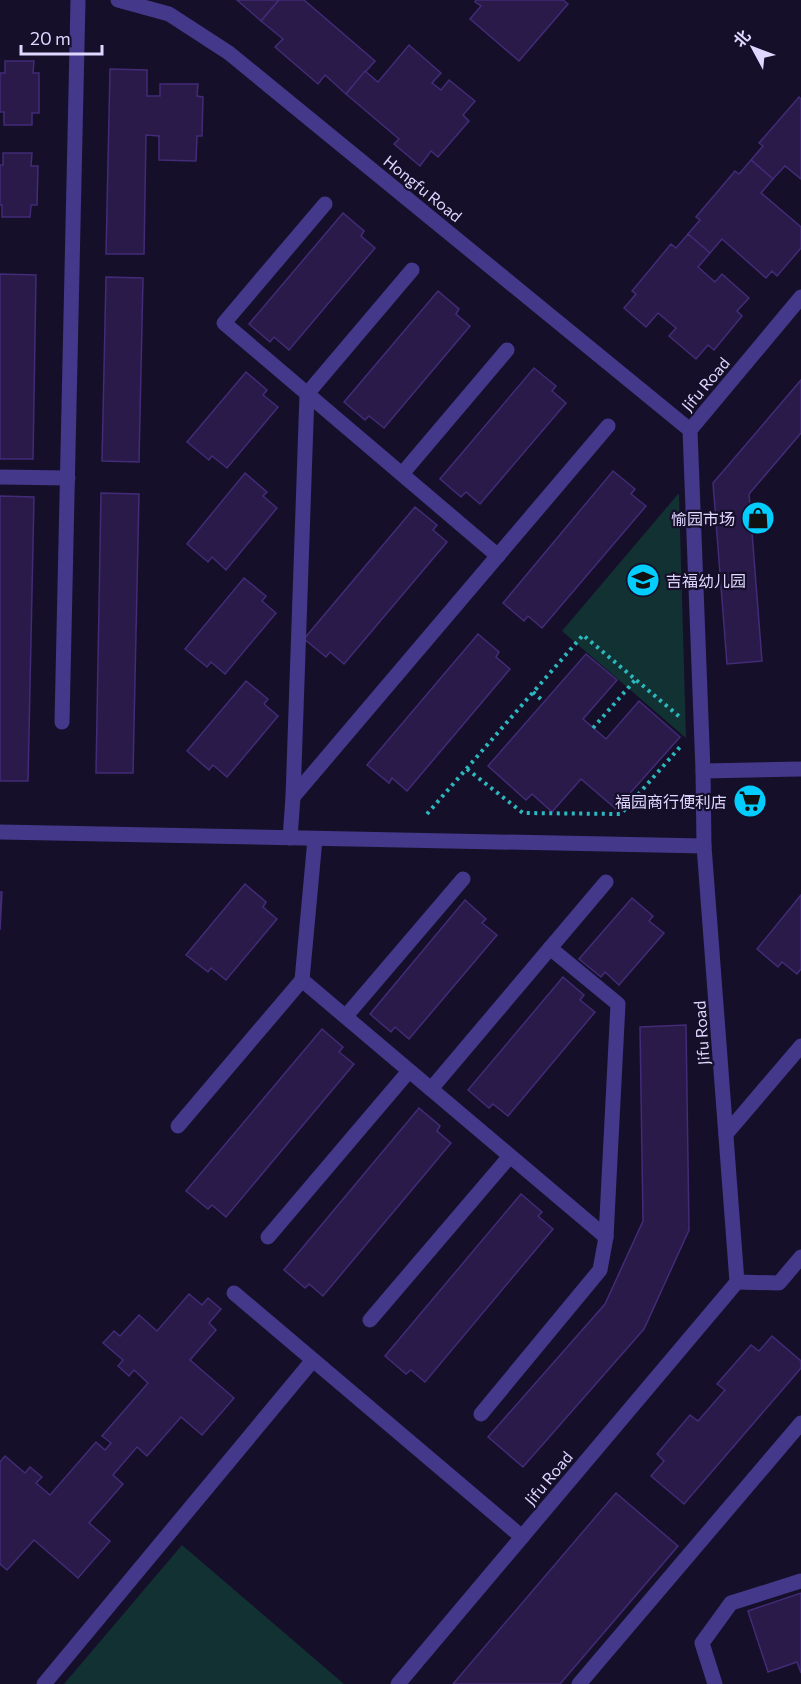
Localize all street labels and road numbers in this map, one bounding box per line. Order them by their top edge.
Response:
street label: Hongfu Road [380,151,466,225]
street label: Jifu Road [677,353,733,415]
street label: Jifu Road [689,1000,713,1066]
street label: Jifu Road [520,1447,576,1509]

